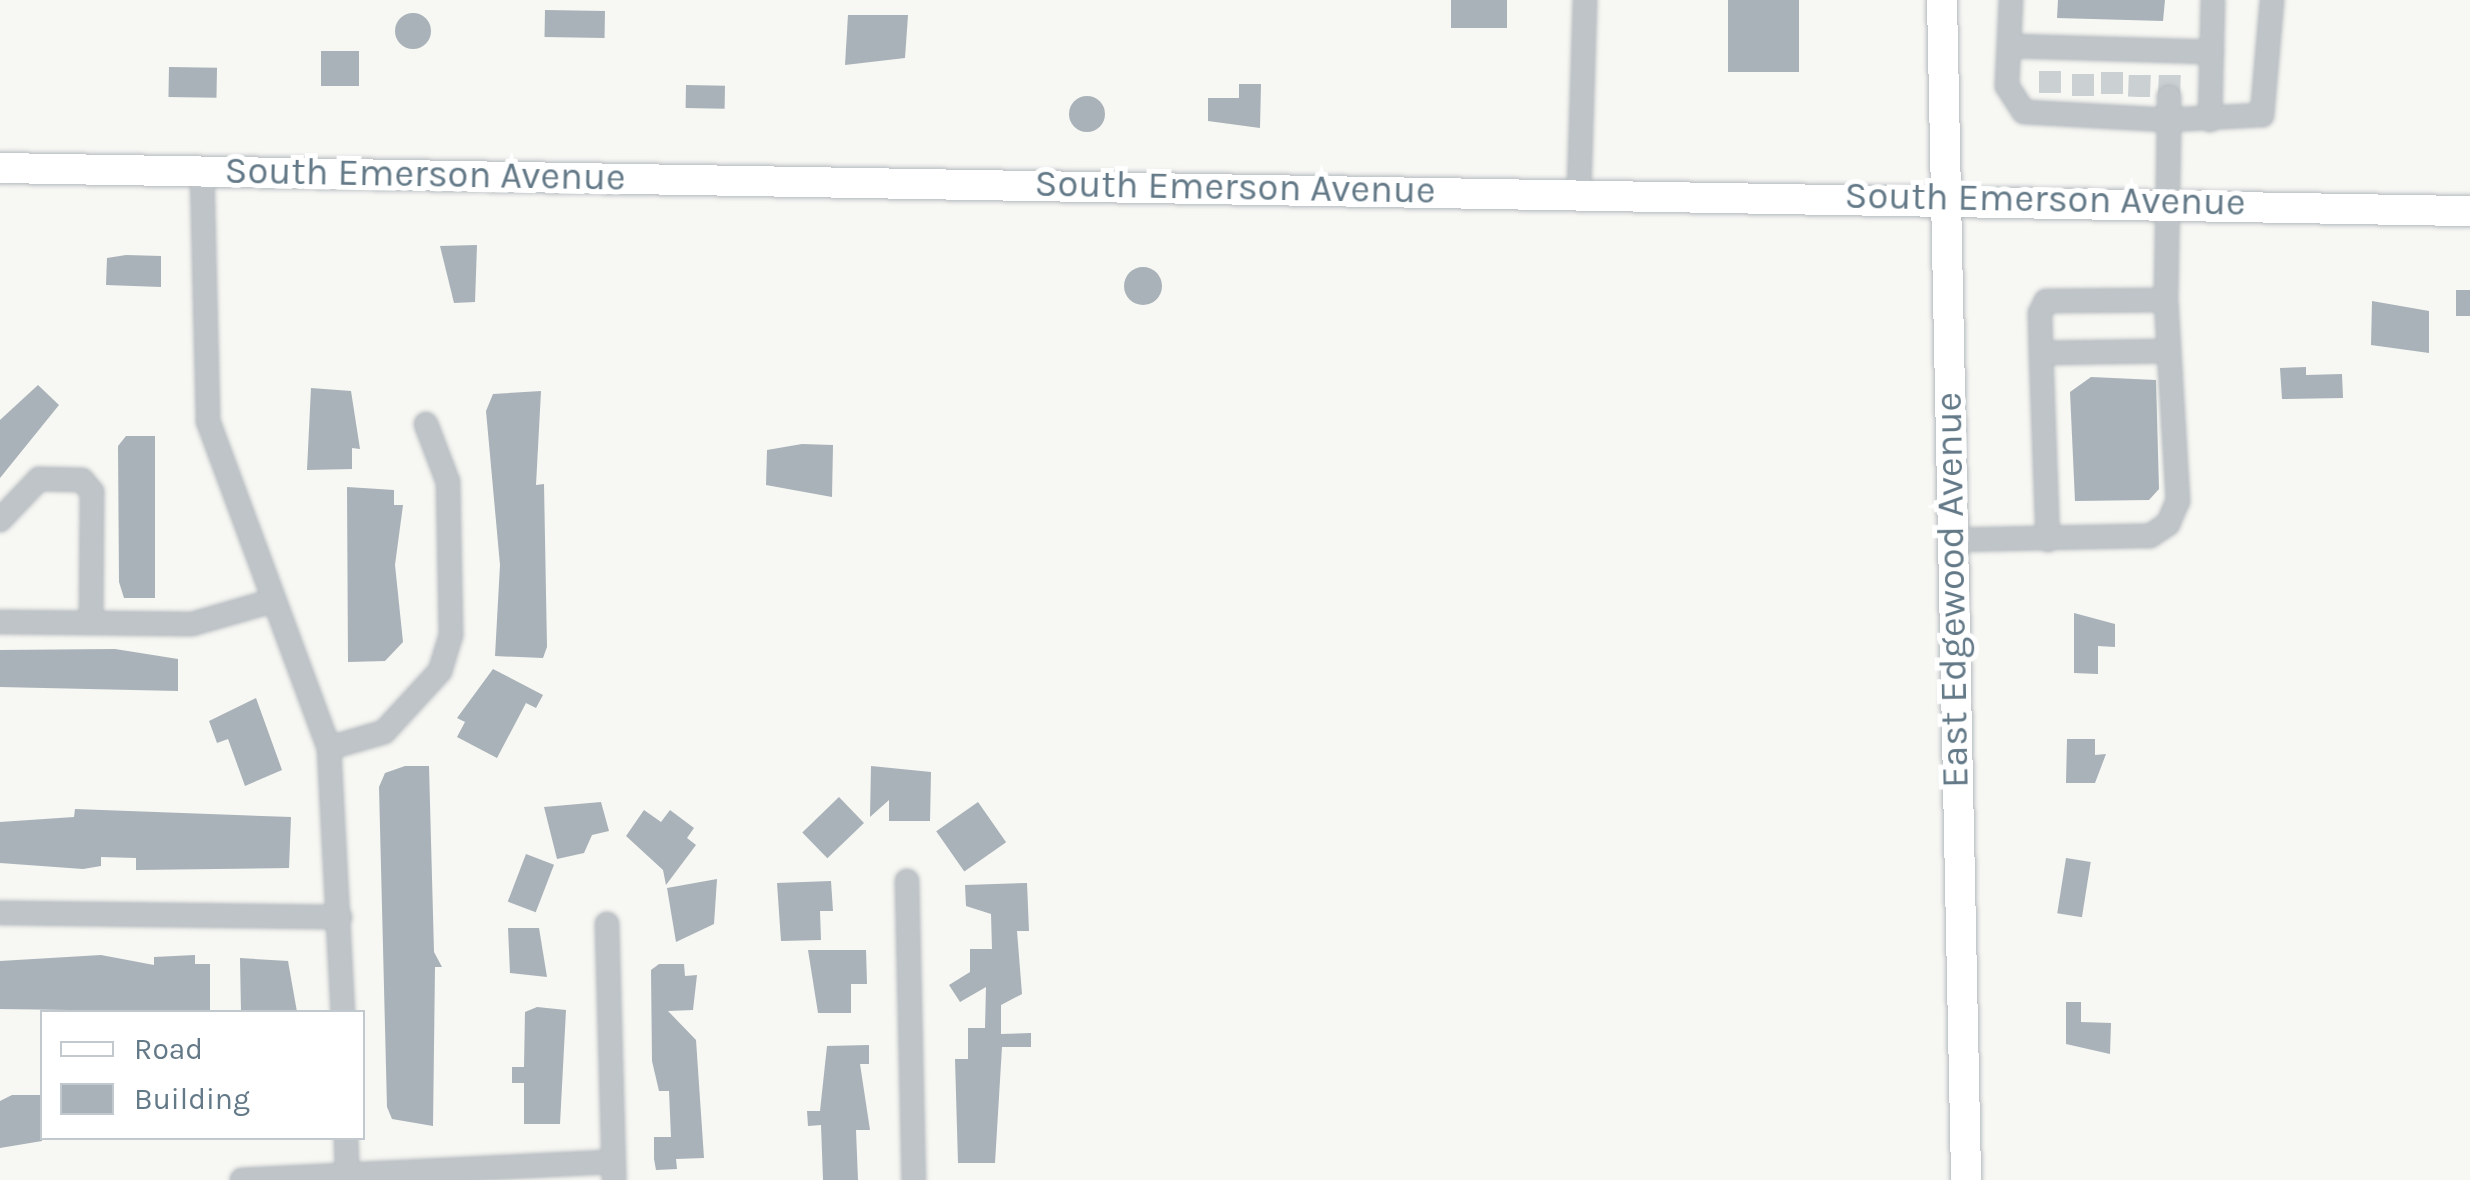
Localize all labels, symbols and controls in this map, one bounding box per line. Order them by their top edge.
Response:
street label: South Emerson Avenue [224,148,626,200]
street label: South Emerson Avenue [1034,161,1436,213]
street label: South Emerson Avenue [1844,173,2246,225]
street label: East Edgewood Avenue [1926,392,1978,788]
legend [40,1010,365,1140]
text: Road [134,1031,203,1067]
text: Building [134,1081,250,1117]

